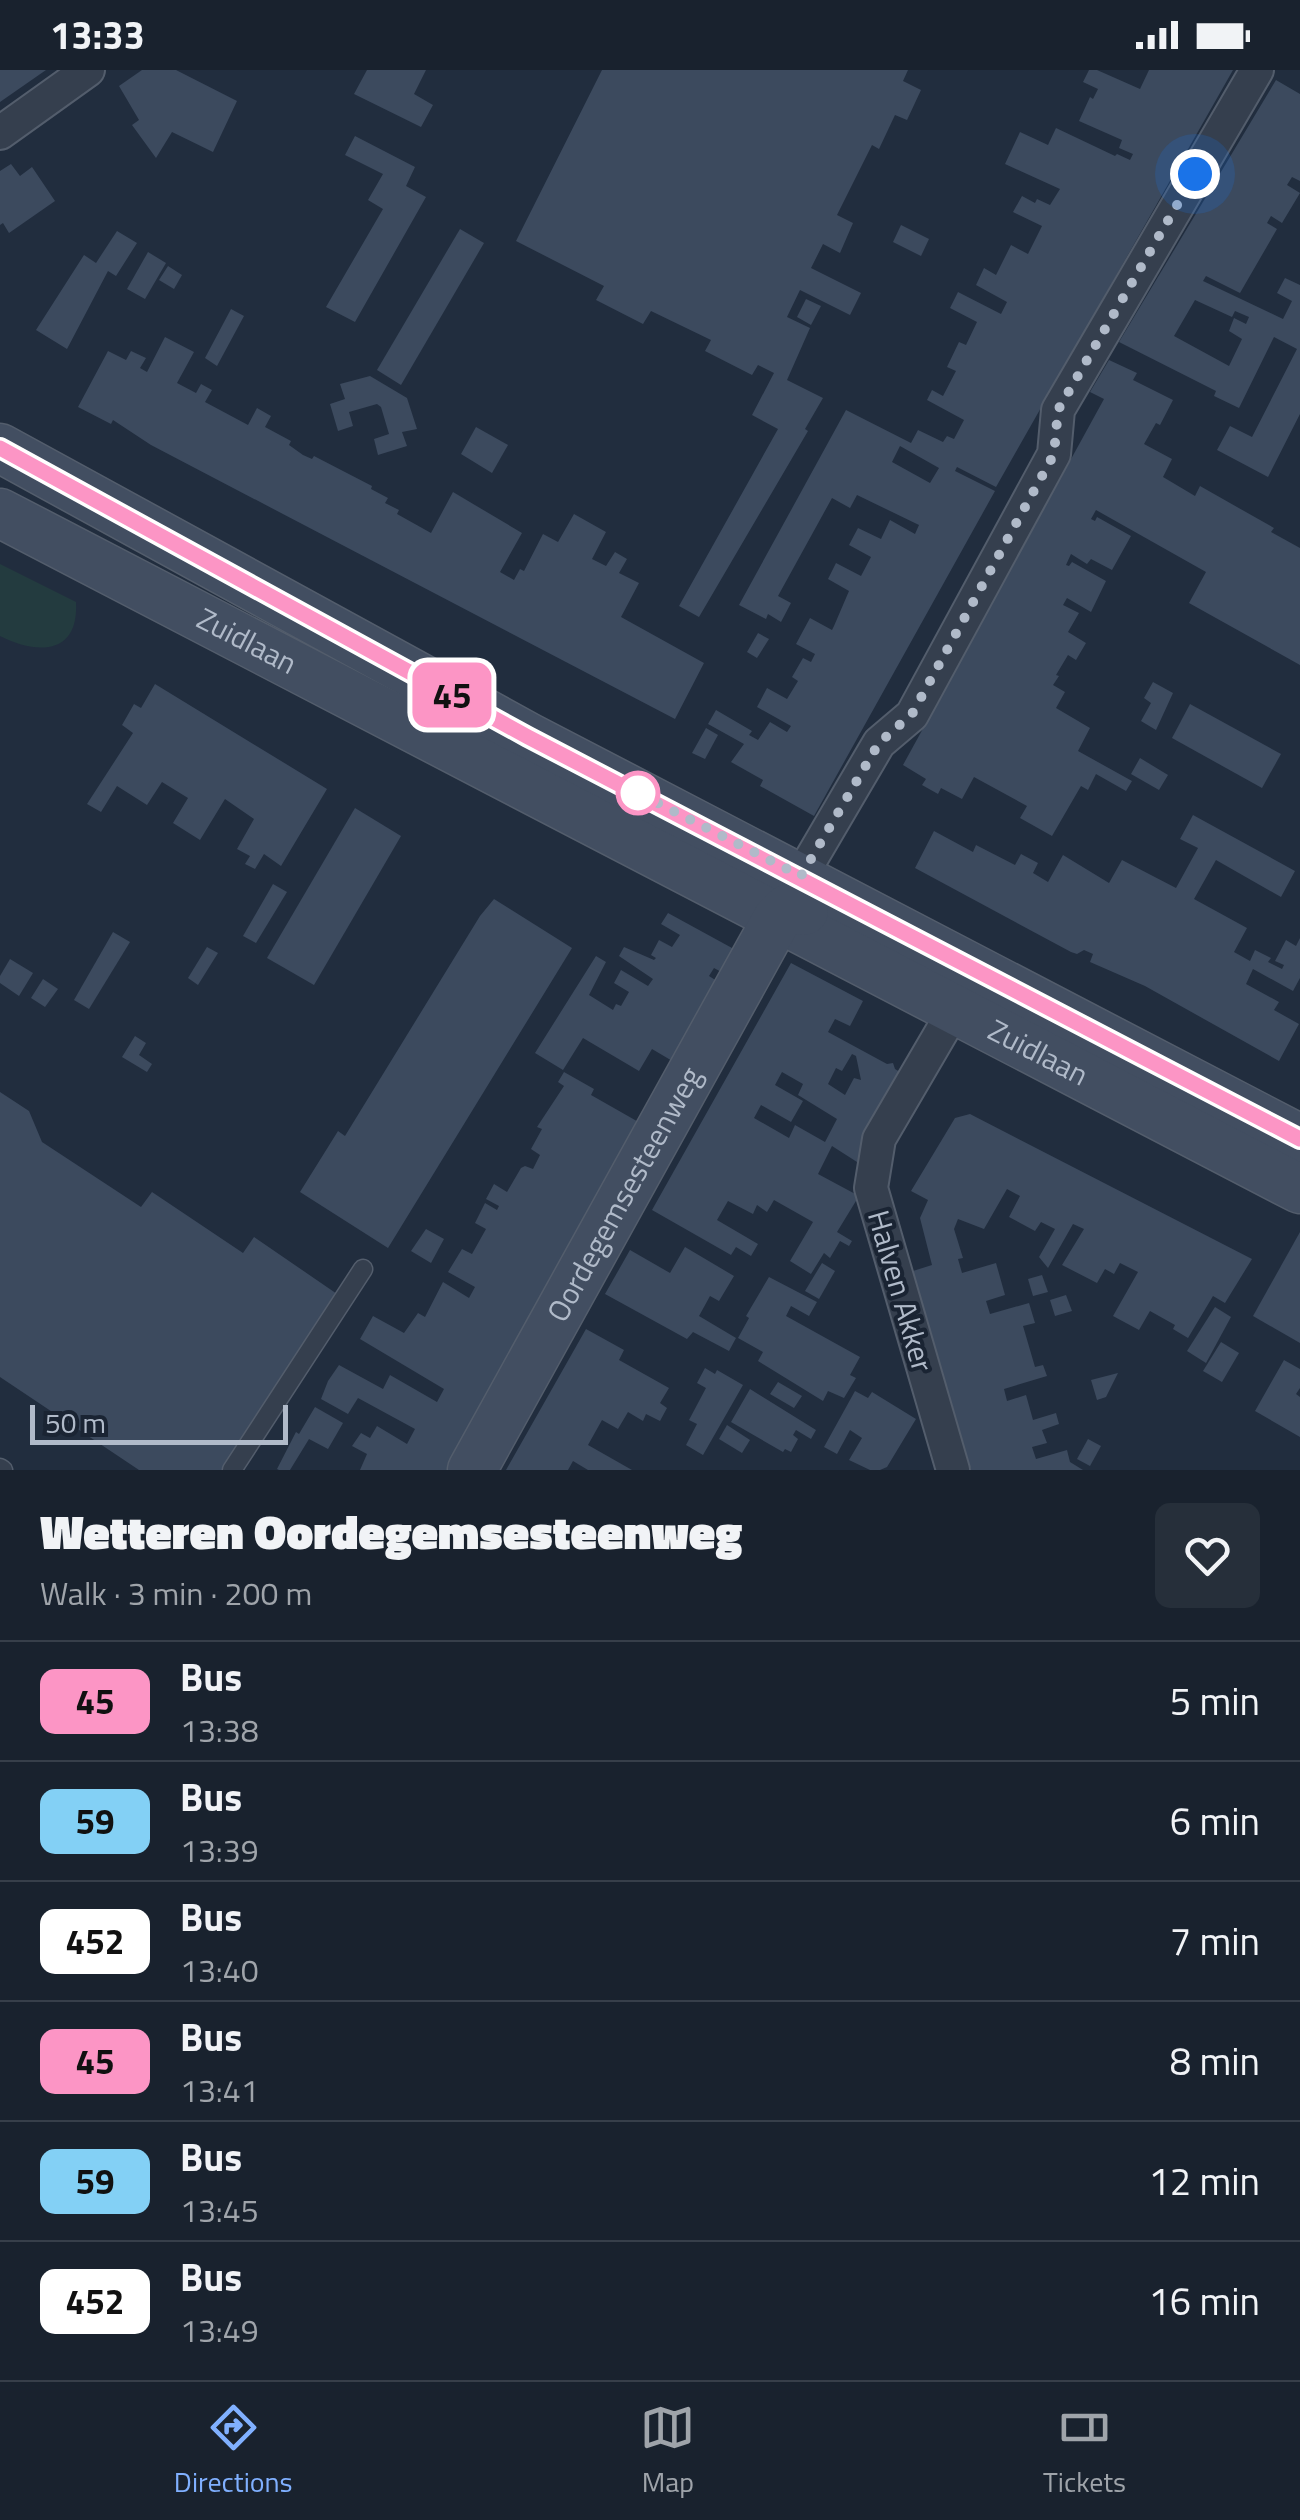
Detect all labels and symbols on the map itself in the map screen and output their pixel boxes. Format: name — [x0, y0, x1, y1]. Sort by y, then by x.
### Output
your location — [1170, 149, 1220, 199]
street label: Zuidlaan — [189, 595, 305, 686]
line badge: 45 — [407, 662, 497, 728]
unlabelled marker — [617, 772, 659, 814]
street label: Zuidlaan — [980, 1007, 1097, 1097]
street label: Oordegemsesteenweg — [534, 1058, 713, 1330]
street label: Halven Akker — [856, 1205, 946, 1377]
scale bar — [30, 1400, 288, 1444]

